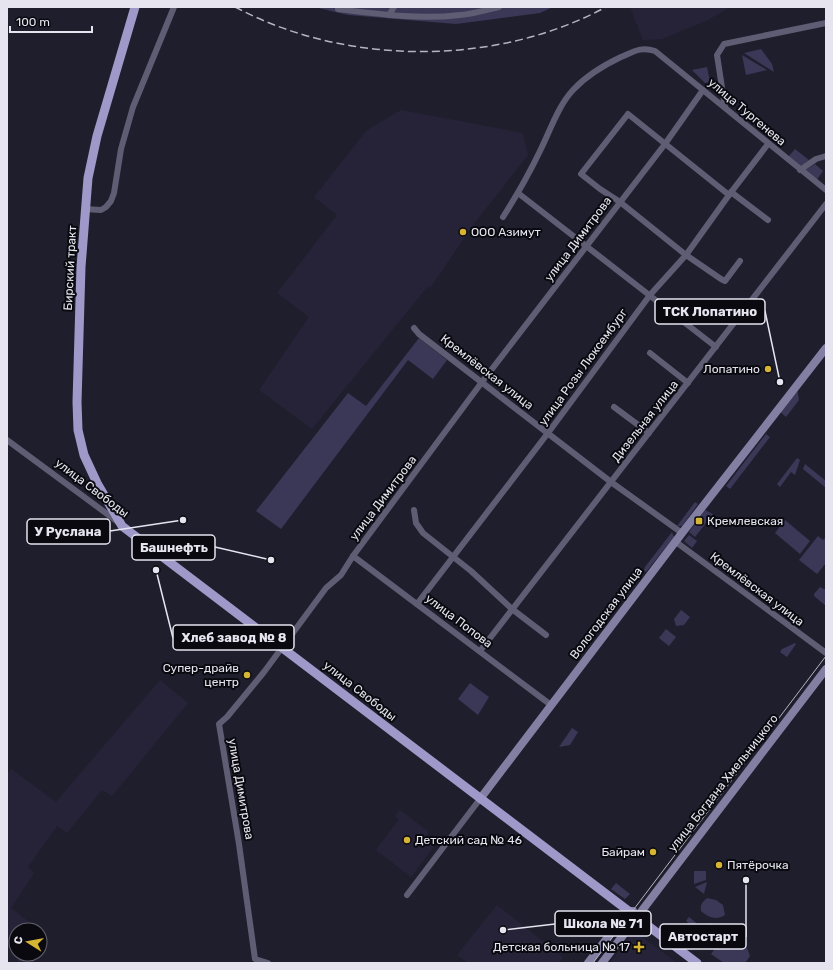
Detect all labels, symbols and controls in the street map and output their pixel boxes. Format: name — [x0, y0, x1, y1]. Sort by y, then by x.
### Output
scale bar — [10, 8, 92, 34]
text: 100 m — [16, 15, 50, 29]
street label: улица Тургенева — [705, 75, 789, 149]
street label: улица Димитрова — [542, 194, 614, 284]
street label: Бирский тракт — [61, 225, 79, 311]
place label: ООО Азимут — [471, 225, 541, 239]
marker: ООО Азимут — [458, 227, 468, 237]
callout: ТСК Лопатино — [655, 299, 765, 324]
text: ТСК Лопатино — [663, 304, 757, 319]
street label: улица Розы Люксембург — [536, 305, 631, 428]
street label: Кремлёвская улица — [438, 331, 536, 413]
place label: Лопатино — [703, 362, 760, 376]
marker: Лопатино — [763, 364, 773, 374]
street label: Дизельная улица — [609, 377, 681, 465]
street label: улица Димитрова — [347, 453, 419, 543]
street label: улица Свободы — [52, 456, 132, 520]
place label: Кремлевская — [707, 514, 783, 528]
marker: Кремлевская — [694, 516, 704, 526]
callout: У Руслана — [27, 519, 110, 544]
text: У Руслана — [35, 524, 101, 539]
callout: Башнефть — [132, 535, 215, 560]
text: Башнефть — [140, 540, 208, 555]
street label: Кремлёвская улица — [707, 549, 807, 629]
street label: Вологодская улица — [567, 564, 645, 662]
street label: улица Попова — [423, 591, 495, 651]
callout: Хлеб завод № 8 — [173, 625, 294, 650]
text: Хлеб завод № 8 — [181, 630, 287, 645]
street label: улица Свободы — [321, 658, 399, 724]
place label: Супер-драйв центр — [163, 661, 239, 689]
marker: Супер-драйв центр — [242, 670, 252, 680]
street label: улица Богдана Хмельницкого — [665, 712, 781, 854]
street label: улица Димитрова — [225, 737, 257, 841]
place label: Детский сад № 46 — [415, 833, 522, 847]
marker: Детский сад № 46 — [402, 835, 412, 845]
place label: Байрам — [601, 845, 645, 859]
marker: Байрам — [648, 847, 658, 857]
place label: Пятёрочка — [727, 858, 789, 872]
marker: Пятёрочка — [714, 860, 724, 870]
callout: Школа № 71 — [555, 911, 651, 936]
text: Школа № 71 — [563, 916, 643, 931]
north arrow — [8, 922, 48, 962]
callout: Автостарт — [660, 924, 746, 949]
text: Автостарт — [668, 929, 738, 944]
text: С — [12, 935, 26, 945]
place label: Детская больница № 17 — [493, 940, 630, 954]
marker: Детская больница № 17 — [633, 941, 645, 953]

